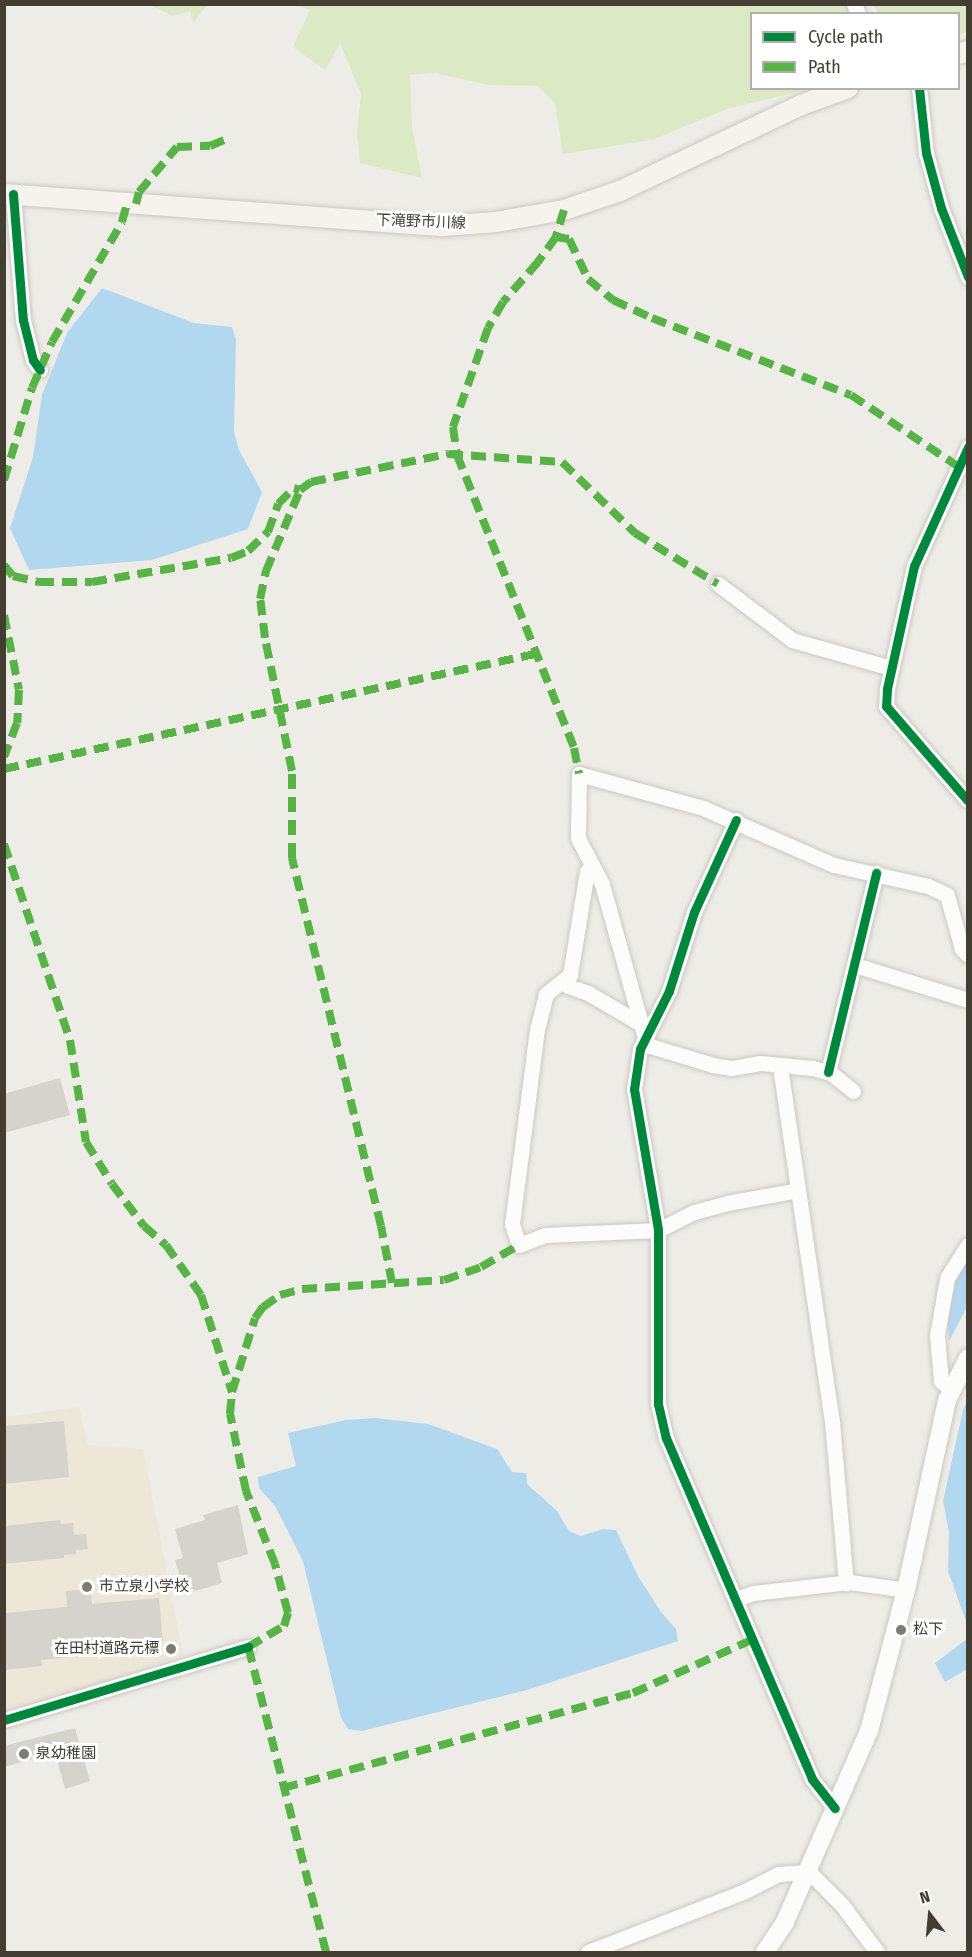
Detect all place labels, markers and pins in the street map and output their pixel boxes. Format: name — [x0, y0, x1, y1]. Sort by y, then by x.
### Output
place label: 市立泉小学校 — [99, 1578, 189, 1596]
marker: 市立泉小学校 — [80, 1580, 94, 1594]
place label: 松下 — [913, 1621, 943, 1639]
marker: 松下 — [894, 1623, 908, 1637]
place label: 在田村道路元標 — [54, 1640, 159, 1658]
marker: 在田村道路元標 — [164, 1642, 178, 1656]
place label: 泉幼稚園 — [36, 1745, 96, 1763]
marker: 泉幼稚園 — [17, 1747, 31, 1761]

